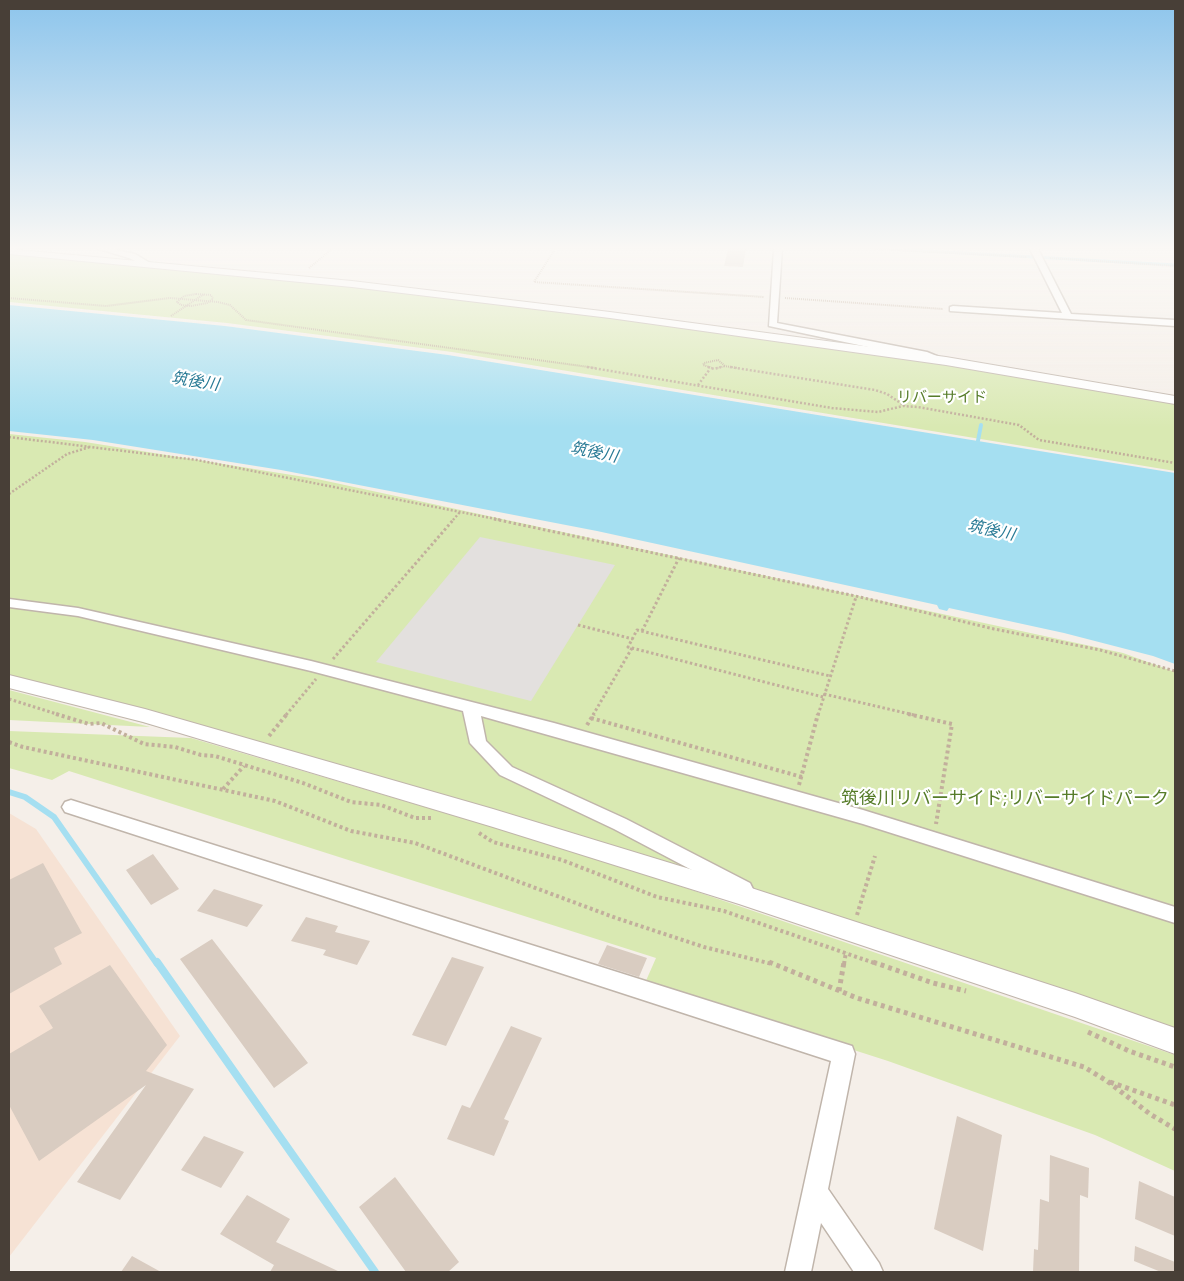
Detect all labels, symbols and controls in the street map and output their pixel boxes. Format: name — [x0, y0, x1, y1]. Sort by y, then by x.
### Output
water label: 筑後川 — [170, 369, 220, 395]
park label: リバーサイド — [897, 389, 987, 407]
water label: 筑後川 — [569, 439, 619, 467]
water label: 筑後川 — [966, 517, 1016, 545]
park label: 筑後川リバーサイド;リバーサイドパーク — [841, 788, 1169, 810]

